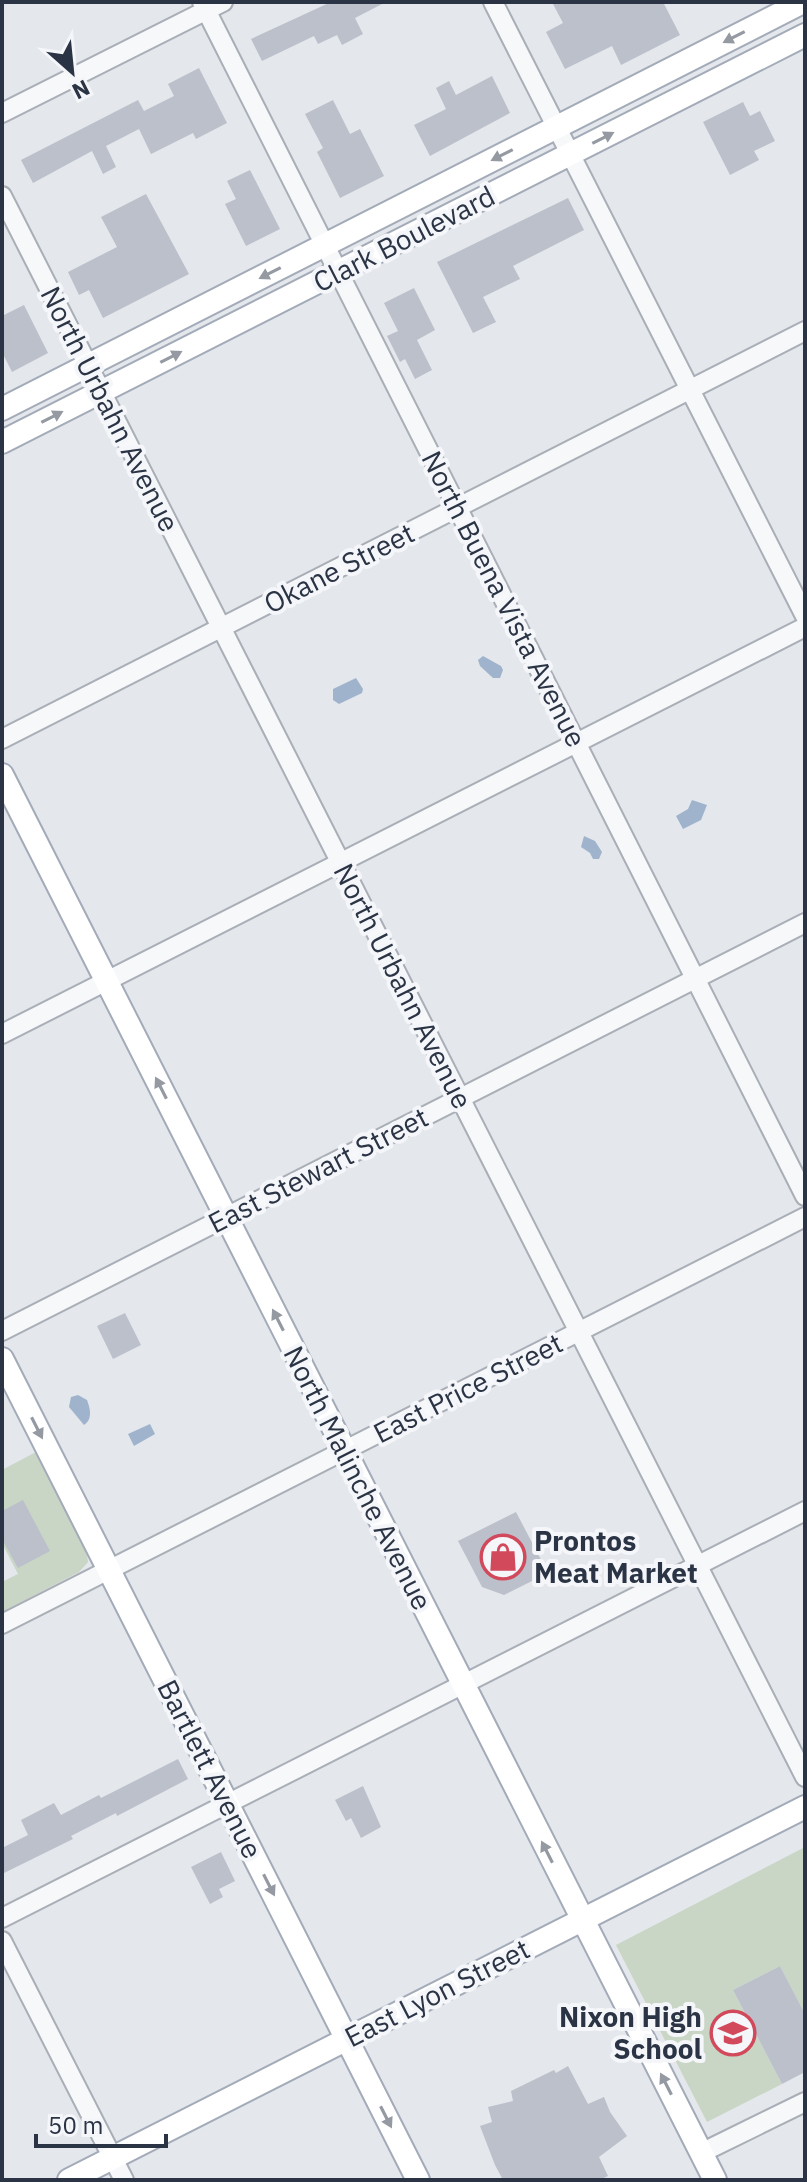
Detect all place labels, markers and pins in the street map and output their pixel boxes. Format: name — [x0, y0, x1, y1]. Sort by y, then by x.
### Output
place label: Prontos Meat Market — [534, 1522, 698, 1591]
shop icon: Prontos Meat Market — [479, 1533, 527, 1581]
place label: Nixon High School — [559, 1998, 702, 2067]
school or university icon: Nixon High School — [709, 2009, 757, 2057]

